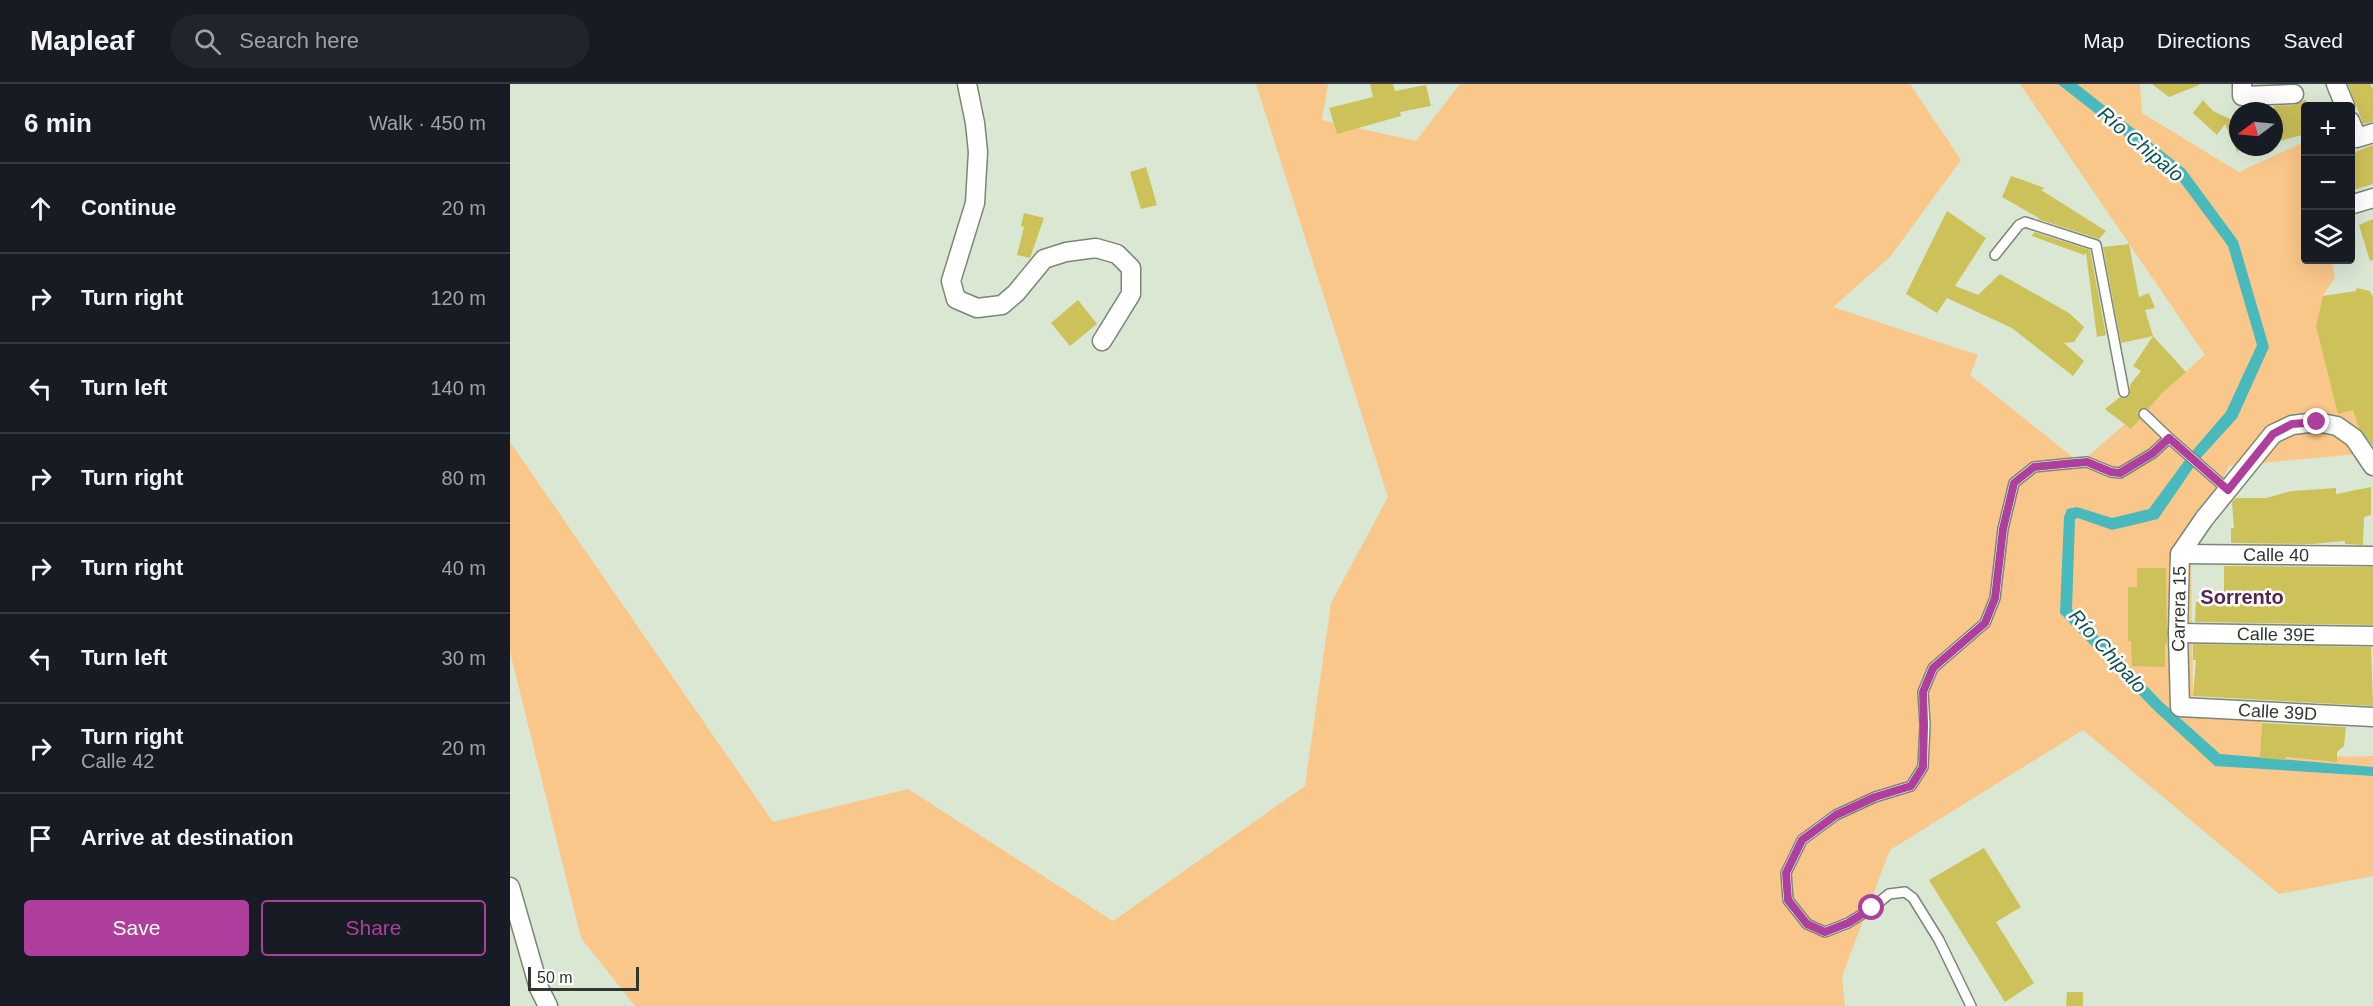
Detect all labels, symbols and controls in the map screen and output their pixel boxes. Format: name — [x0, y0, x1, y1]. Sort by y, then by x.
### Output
search box — [170, 14, 590, 68]
text: Mapleaf — [30, 25, 134, 56]
icon: search — [191, 25, 224, 58]
text: Search here — [239, 28, 359, 53]
text: Map — [2083, 29, 2124, 52]
text: Directions — [2157, 29, 2250, 52]
text: Saved — [2283, 29, 2343, 52]
water label: Río Chipalo — [2094, 102, 2188, 186]
north arrow — [2229, 102, 2283, 156]
map controls — [2301, 102, 2355, 264]
button: + — [2301, 102, 2355, 156]
text: 6 min — [24, 108, 92, 138]
text: Walk · 450 m — [369, 112, 486, 134]
button: − — [2301, 156, 2355, 210]
icon: ahead — [24, 192, 57, 225]
text: Continue — [81, 195, 176, 220]
text: 20 m — [442, 197, 486, 219]
button: layers — [2301, 210, 2355, 264]
icon: right — [24, 282, 57, 315]
text: Turn right — [81, 285, 183, 310]
text: 120 m — [430, 287, 486, 309]
icon: left — [24, 372, 57, 405]
text: Turn left — [81, 375, 167, 400]
text: 140 m — [430, 377, 486, 399]
route end — [2303, 408, 2329, 434]
icon: right — [24, 462, 57, 495]
text: Turn right — [81, 465, 183, 490]
text: 80 m — [442, 467, 486, 489]
street label: Calle 40 — [2243, 545, 2309, 565]
icon: right — [24, 552, 57, 585]
text: Turn right — [81, 555, 183, 580]
text: 40 m — [442, 557, 486, 579]
street label: Carrera 15 — [2168, 566, 2190, 652]
district label: Sorrento — [2200, 586, 2284, 608]
water label: Río Chipalo — [2065, 605, 2151, 697]
street label: Calle 39E — [2237, 624, 2315, 645]
icon: left — [24, 642, 57, 675]
text: Turn left — [81, 645, 167, 670]
text: 30 m — [442, 647, 486, 669]
street label: Calle 39D — [2238, 700, 2318, 724]
text: Turn right — [81, 724, 183, 749]
icon: right — [24, 732, 57, 765]
text: 20 m — [442, 737, 486, 759]
text: Calle 42 — [81, 750, 154, 772]
icon: arrive — [24, 822, 57, 855]
text: Arrive at destination — [81, 825, 294, 850]
route start — [1858, 894, 1884, 920]
button: Save — [24, 900, 249, 956]
button: Share — [261, 900, 486, 956]
scale bar — [528, 964, 639, 992]
text: 50 m — [537, 969, 573, 986]

